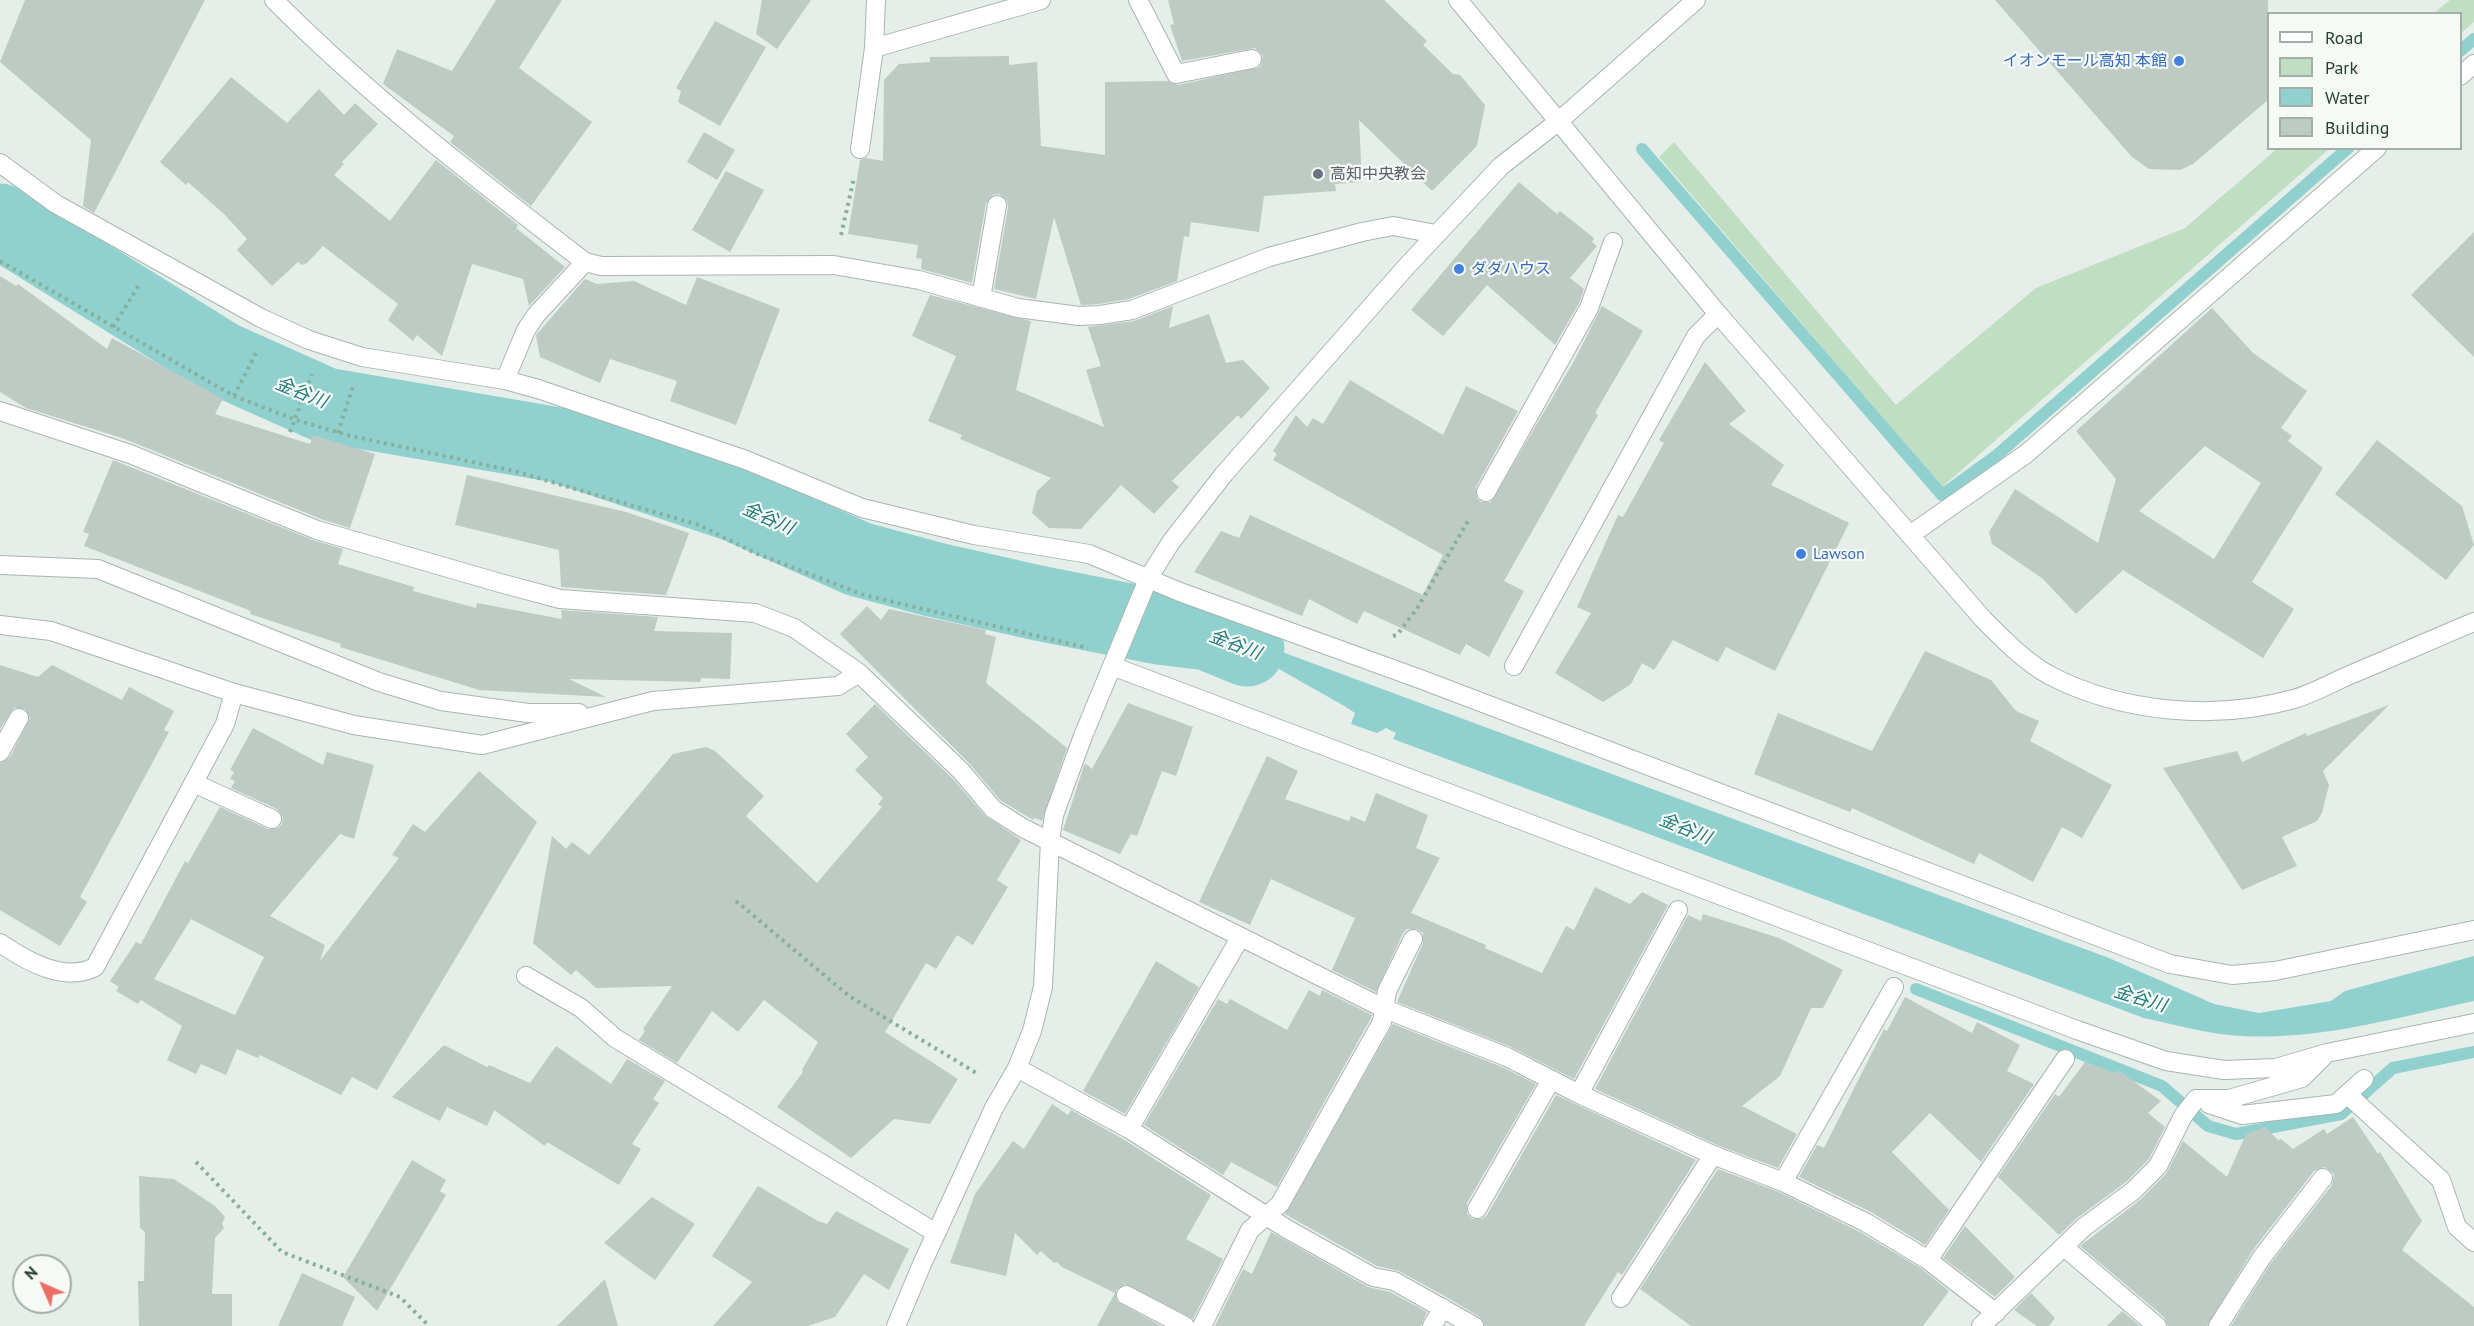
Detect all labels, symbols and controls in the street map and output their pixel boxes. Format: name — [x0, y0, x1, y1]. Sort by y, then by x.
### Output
legend — [2267, 12, 2462, 150]
text: Road — [2325, 26, 2363, 49]
place label: イオンモール高知 本館 — [2003, 51, 2167, 71]
marker: イオンモール高知 本館 — [2172, 54, 2186, 68]
text: Park — [2325, 56, 2358, 79]
text: Water — [2325, 86, 2369, 109]
text: Building — [2325, 116, 2389, 139]
place label: 高知中央教会 — [1330, 164, 1426, 184]
marker: 高知中央教会 — [1311, 167, 1325, 181]
place label: ダダハウス — [1471, 259, 1551, 279]
marker: ダダハウス — [1452, 262, 1466, 276]
water label: 金谷川 — [272, 373, 330, 413]
water label: 金谷川 — [739, 498, 797, 540]
place label: Lawson — [1813, 544, 1865, 564]
marker: Lawson — [1794, 547, 1808, 561]
water label: 金谷川 — [1206, 625, 1264, 665]
water label: 金谷川 — [1656, 809, 1714, 849]
water label: 金谷川 — [2111, 981, 2169, 1017]
north arrow — [12, 1254, 72, 1314]
text: N — [20, 1262, 41, 1283]

